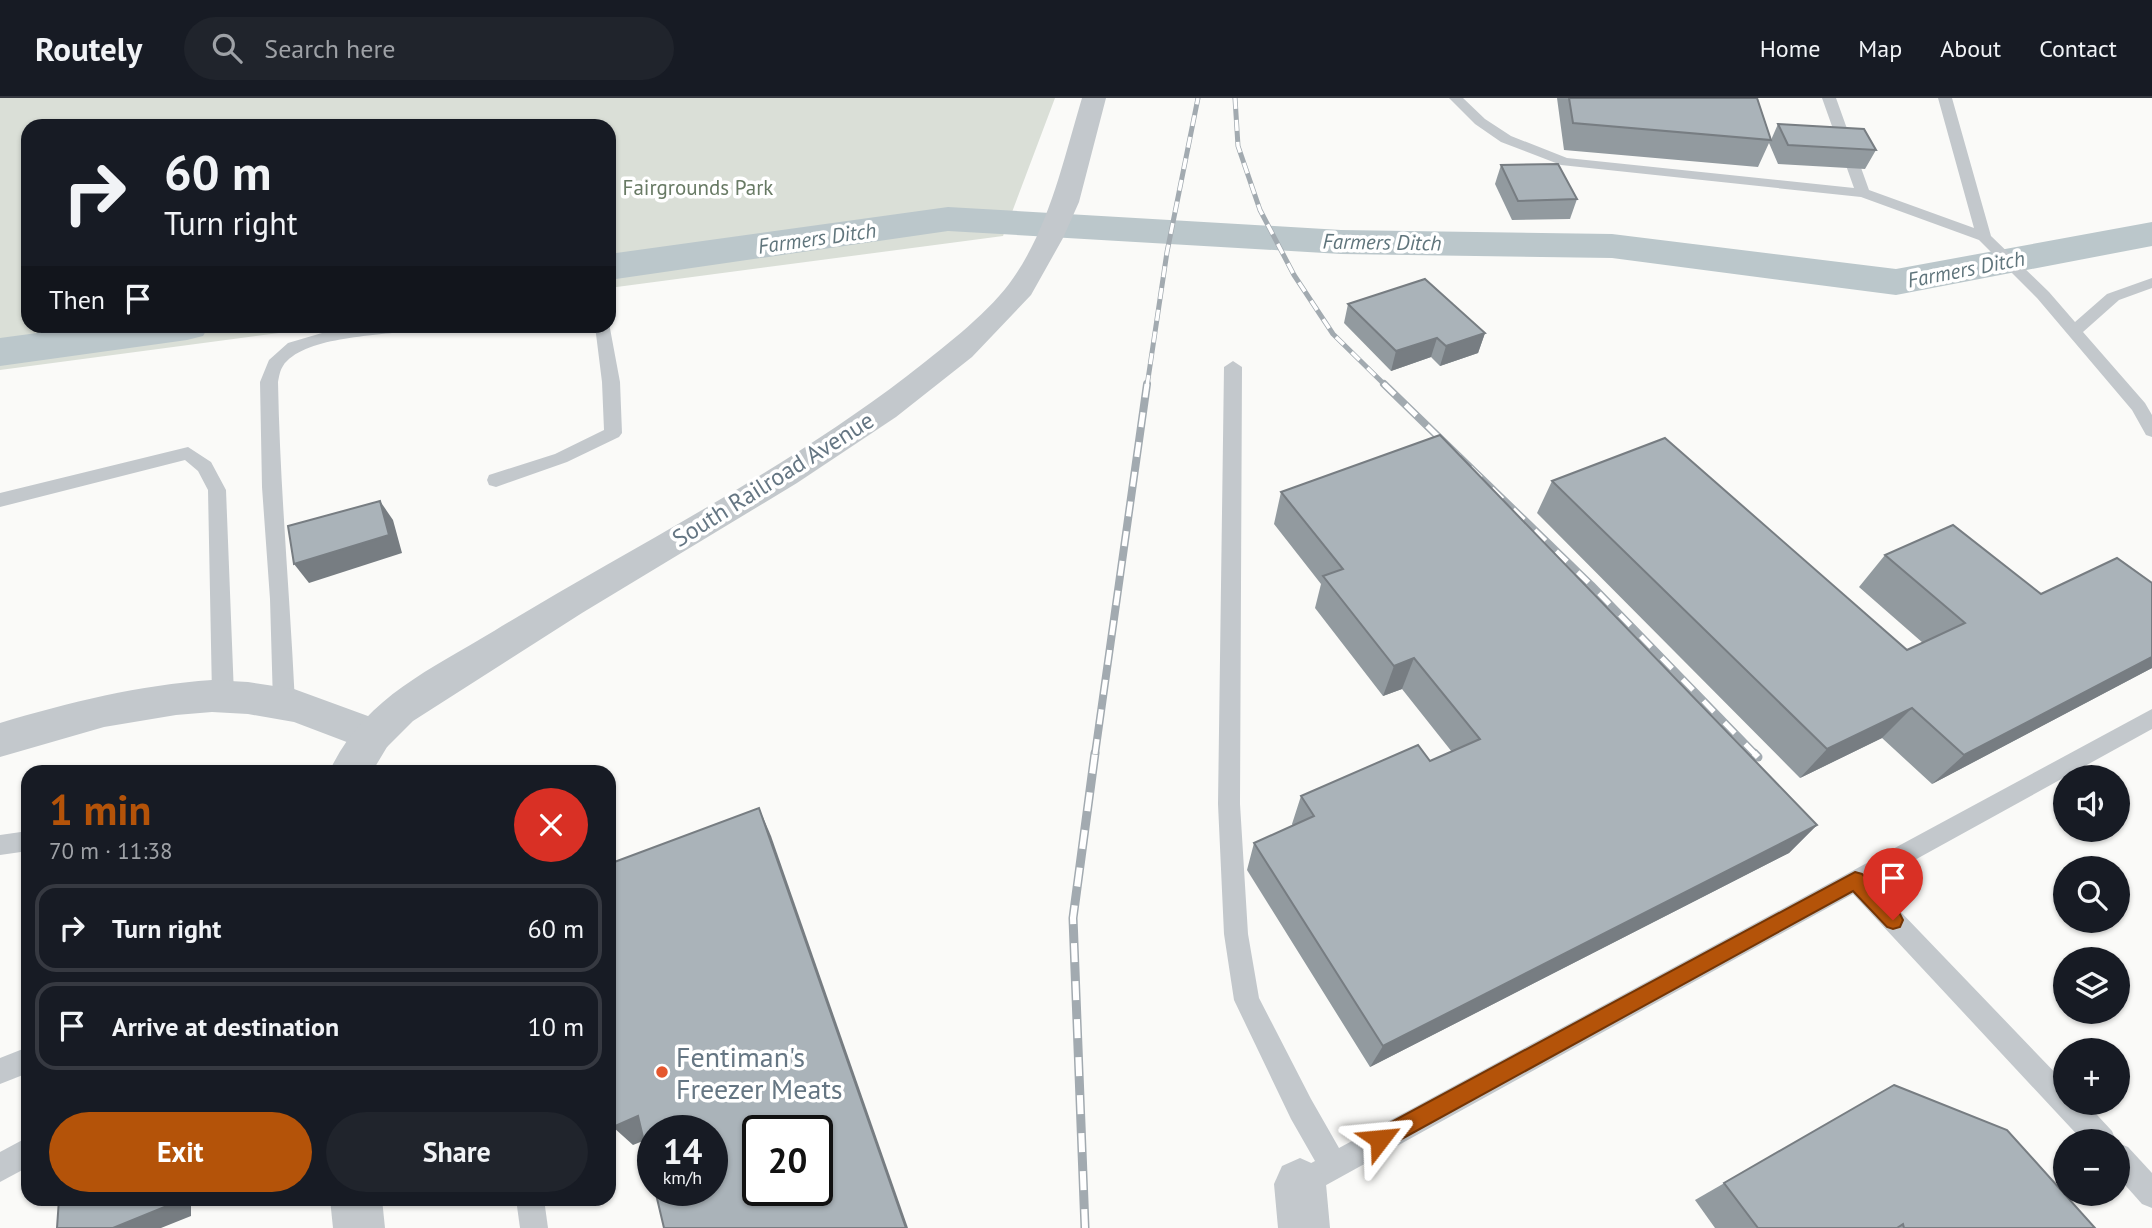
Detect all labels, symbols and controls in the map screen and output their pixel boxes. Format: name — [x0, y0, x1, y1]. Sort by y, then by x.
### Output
search box — [184, 17, 674, 80]
text: Routely — [35, 27, 142, 70]
icon: search — [208, 29, 246, 67]
text: Search here — [264, 32, 395, 65]
text: Home — [1760, 33, 1820, 64]
text: Map — [1858, 33, 1902, 64]
text: About — [1940, 33, 2001, 64]
text: Contact — [2039, 33, 2117, 64]
text: 60 m — [164, 140, 271, 204]
icon: right — [49, 147, 140, 238]
park label: Fairgrounds Park — [623, 174, 773, 201]
text: Turn right — [164, 202, 298, 244]
water label: Farmers Ditch — [756, 216, 878, 260]
water label: Farmers Ditch — [1322, 227, 1442, 257]
water label: Farmers Ditch — [1905, 244, 2027, 294]
icon: arrive — [119, 280, 157, 318]
text: Then — [49, 283, 105, 316]
street label: South Railroad Avenue — [666, 404, 880, 554]
map controls — [2053, 765, 2130, 1206]
button: sound — [2053, 765, 2130, 842]
text: 1 min — [49, 782, 151, 837]
button: close — [514, 788, 588, 862]
text: 70 m · 11:38 — [49, 836, 173, 865]
pin — [1863, 848, 1923, 920]
button: search — [2053, 856, 2130, 933]
icon: arrive — [1874, 859, 1912, 897]
icon: right — [53, 909, 91, 947]
text: Turn right — [112, 912, 221, 945]
text: 60 m — [528, 912, 584, 945]
button: layers — [2053, 947, 2130, 1024]
icon: arrive — [53, 1007, 91, 1045]
text: Arrive at destination — [112, 1010, 339, 1043]
text: 10 m — [528, 1010, 584, 1043]
place label: Fentiman's Freezer Meats — [676, 1038, 843, 1107]
button: + — [2053, 1038, 2130, 1115]
marker: Fentiman's Freezer Meats — [654, 1064, 670, 1080]
position arrow — [1343, 1102, 1417, 1176]
button: Exit — [49, 1112, 312, 1192]
button: Share — [326, 1112, 588, 1192]
speed limit sign: 20 — [742, 1115, 833, 1206]
text: 14 — [663, 1128, 702, 1174]
button: − — [2053, 1129, 2130, 1206]
text: km/h — [663, 1166, 702, 1189]

